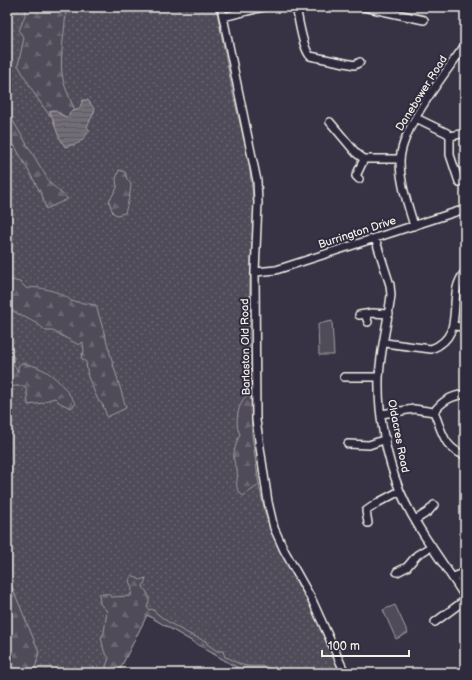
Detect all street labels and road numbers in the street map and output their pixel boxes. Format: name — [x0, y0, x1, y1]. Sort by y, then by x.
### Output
street label: Danebower Road — [393, 53, 450, 133]
street label: Burrington Drive — [317, 214, 398, 251]
street label: Barlaston Old Road — [238, 298, 253, 396]
street label: Oldacres Road — [385, 398, 412, 474]

